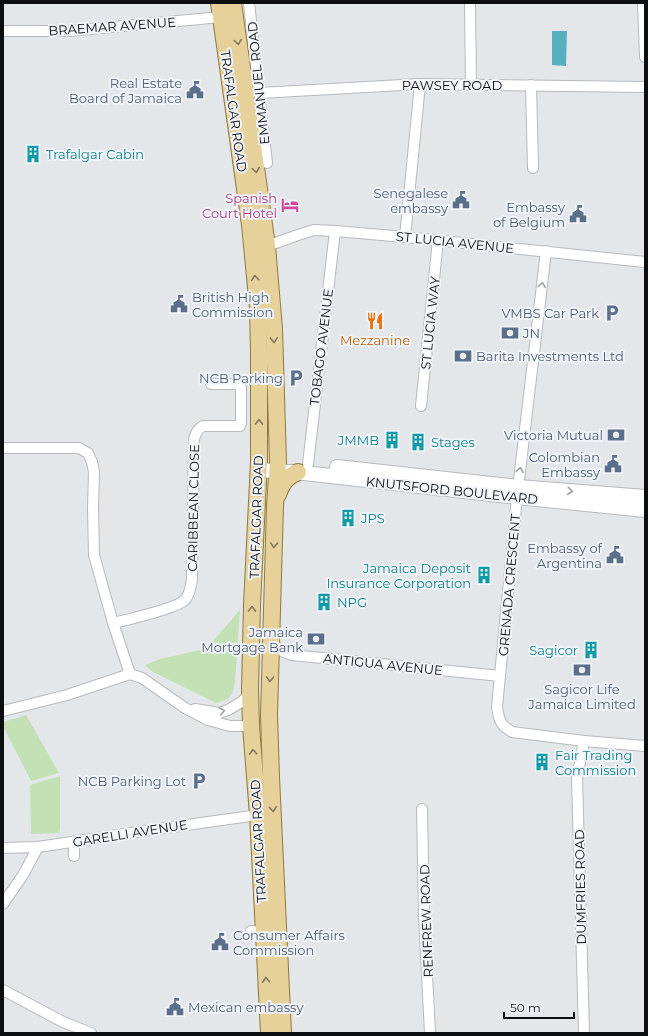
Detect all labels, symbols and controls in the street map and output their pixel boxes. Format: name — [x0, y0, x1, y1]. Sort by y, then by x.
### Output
street label: BRAEMAR AVENUE — [48, 14, 176, 38]
street label: EMMANUEL ROAD — [244, 20, 272, 145]
one-way arrow — [233, 39, 242, 45]
street label: TRAFALGAR ROAD — [218, 49, 251, 173]
place label: Real Estate Board of Jamaica — [69, 75, 182, 106]
street label: PAWSEY ROAD — [402, 77, 502, 93]
public building icon: Real Estate Board of Jamaica — [185, 80, 205, 100]
building icon: Trafalgar Cabin — [23, 144, 43, 164]
place label: Trafalgar Cabin — [46, 146, 144, 162]
one-way arrow — [251, 167, 260, 173]
place label: Senegalese embassy — [373, 185, 449, 216]
place label: Spanish Court Hotel — [202, 190, 277, 221]
public building icon: Senegalese embassy — [451, 190, 471, 210]
hotel icon: Spanish Court Hotel — [280, 195, 300, 215]
place label: Embassy of Belgium — [493, 199, 566, 230]
public building icon: Embassy of Belgium — [568, 204, 588, 224]
street label: ST LUCIA AVENUE — [395, 228, 515, 256]
one-way arrow — [251, 275, 260, 281]
street label: ST LUCIA WAY — [417, 275, 443, 370]
one-way arrow — [537, 282, 546, 288]
street label: TOBAGO AVENUE — [306, 288, 336, 406]
place label: British High Commission — [192, 289, 273, 320]
public building icon: British High Commission — [169, 294, 189, 314]
parking icon: VMBS Car Park — [602, 303, 622, 323]
place label: VMBS Car Park — [501, 305, 599, 321]
restaurant icon: Mezzanine — [365, 311, 385, 331]
bank icon: JN — [500, 323, 520, 343]
place label: JN — [522, 325, 540, 341]
place label: Mezzanine — [340, 332, 410, 348]
one-way arrow — [270, 337, 278, 343]
bank icon: Barita Investments Ltd — [453, 346, 473, 366]
place label: Barita Investments Ltd — [476, 348, 624, 364]
parking icon: NCB Parking — [286, 368, 306, 388]
place label: NCB Parking — [199, 370, 283, 386]
one-way arrow — [255, 419, 264, 425]
bank icon: Victoria Mutual — [606, 425, 626, 445]
place label: Victoria Mutual — [504, 427, 603, 443]
building icon: JMMB — [382, 430, 402, 450]
place label: JMMB — [337, 432, 379, 448]
building icon: Stages — [408, 432, 428, 452]
place label: Stages — [431, 434, 475, 450]
street label: CARIBBEAN CLOSE — [184, 444, 202, 572]
place label: Colombian Embassy — [529, 449, 601, 480]
public building icon: Colombian Embassy — [603, 454, 623, 474]
street label: TRAFALGAR ROAD — [246, 455, 266, 579]
one-way arrow — [515, 467, 524, 473]
street label: KNUTSFORD BOULEVARD — [365, 473, 539, 507]
one-way arrow — [567, 486, 573, 495]
building icon: JPS — [338, 508, 358, 528]
place label: JPS — [360, 510, 385, 526]
street label: GRENADA CRESCENT — [495, 513, 523, 657]
place label: Embassy of Argentina — [527, 540, 603, 571]
one-way arrow — [270, 542, 278, 548]
public building icon: Embassy of Argentina — [605, 545, 625, 565]
place label: Jamaica Deposit Insurance Corporation — [326, 560, 471, 591]
building icon: Jamaica Deposit Insurance Corporation — [474, 565, 494, 585]
building icon: NPG — [314, 592, 334, 612]
place label: NPG — [337, 594, 367, 610]
one-way arrow — [248, 606, 256, 612]
place label: Jamaica Mortgage Bank — [201, 624, 303, 655]
bank icon: Jamaica Mortgage Bank — [306, 629, 326, 649]
building icon: Sagicor — [581, 640, 601, 660]
place label: Sagicor — [529, 642, 578, 658]
street label: ANTIGUA AVENUE — [322, 650, 444, 678]
bank icon: Sagicor Life Jamaica Limited — [572, 660, 592, 680]
one-way arrow — [266, 676, 274, 682]
place label: Sagicor Life Jamaica Limited — [527, 681, 636, 712]
one-way arrow — [218, 708, 225, 716]
place label: Fair Trading Commission — [555, 747, 636, 778]
one-way arrow — [248, 749, 257, 755]
building icon: Fair Trading Commission — [532, 752, 552, 772]
parking icon: NCB Parking Lot — [189, 771, 209, 791]
place label: NCB Parking Lot — [78, 773, 186, 789]
street label: TRAFALGAR ROAD — [247, 779, 269, 903]
one-way arrow — [268, 806, 277, 812]
street label: GARELLI AVENUE — [71, 816, 189, 850]
street label: DUMFRIES ROAD — [571, 829, 589, 945]
street label: RENFREW ROAD — [416, 864, 436, 978]
place label: Consumer Affairs Commission — [233, 927, 345, 958]
public building icon: Consumer Affairs Commission — [210, 932, 230, 952]
one-way arrow — [262, 977, 270, 983]
scale bar — [504, 994, 574, 1020]
public building icon: Mexican embassy — [165, 997, 185, 1017]
place label: Mexican embassy — [188, 999, 304, 1015]
text: 50 m — [510, 1000, 541, 1015]

